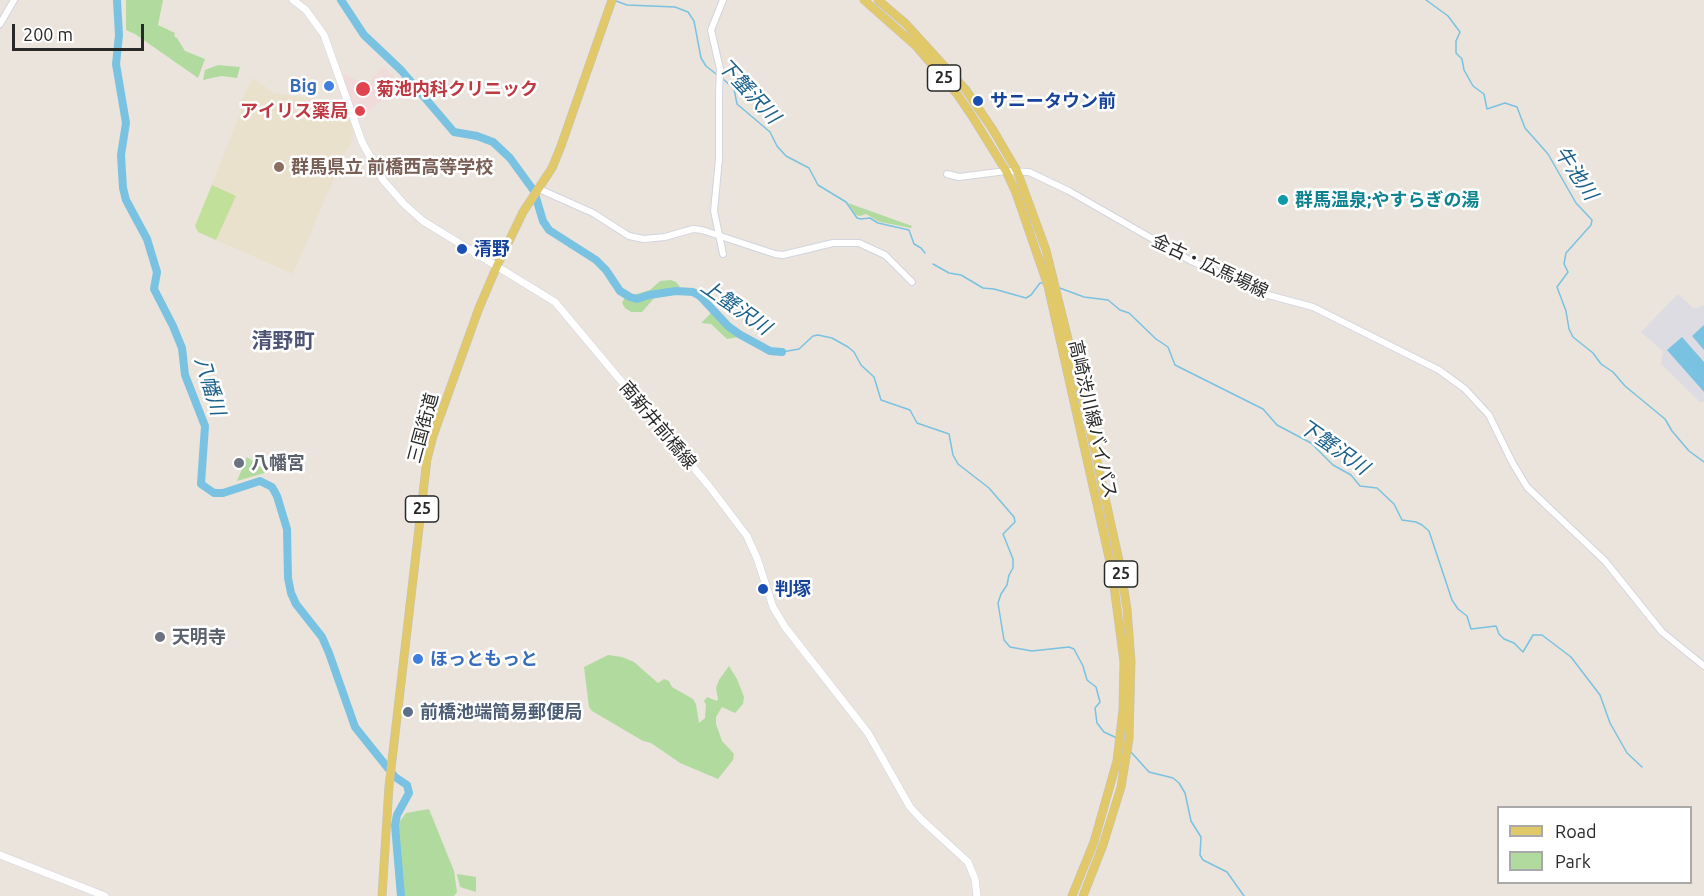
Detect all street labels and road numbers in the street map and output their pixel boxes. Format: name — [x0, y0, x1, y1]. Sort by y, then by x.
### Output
road number: 25 — [928, 65, 960, 91]
street label: 金古・広馬場線 — [1148, 230, 1272, 302]
street label: 高崎渋川線バイパス — [1064, 338, 1122, 500]
street label: 南新井前橋線 — [615, 377, 701, 473]
street label: 三国街道 — [403, 390, 443, 466]
road number: 25 — [406, 496, 438, 522]
road number: 25 — [1104, 561, 1138, 587]

